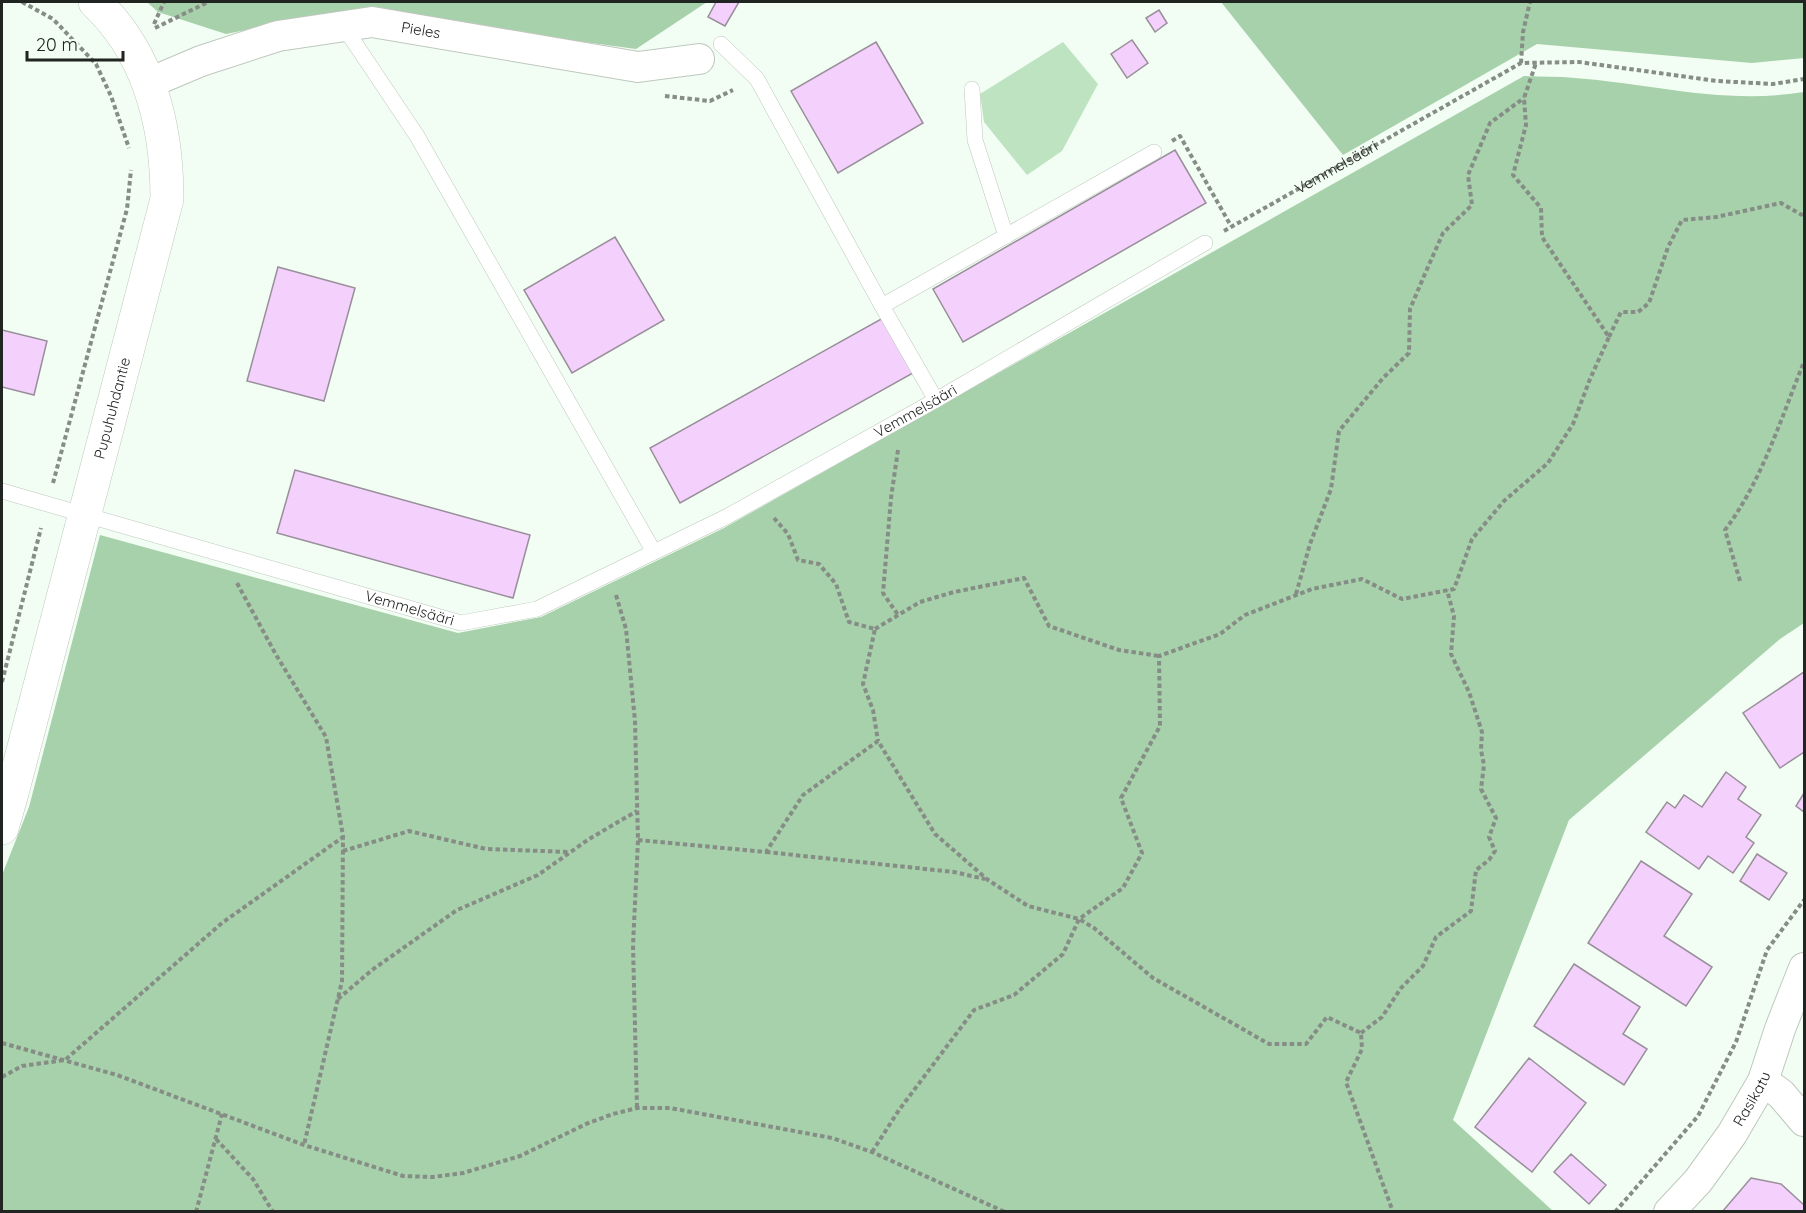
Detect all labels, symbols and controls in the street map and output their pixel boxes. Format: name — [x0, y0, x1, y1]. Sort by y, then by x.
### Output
street label: Pieles — [400, 17, 442, 42]
scale bar — [27, 24, 123, 62]
text: 20 m — [36, 33, 78, 56]
street label: Vemmelsääri — [1291, 136, 1381, 198]
street label: Pupuhuhdantie — [90, 355, 134, 461]
street label: Vemmelsääri — [870, 380, 960, 442]
street label: Vemmelsääri — [363, 586, 456, 630]
street label: Rasikatu — [1729, 1069, 1774, 1130]

